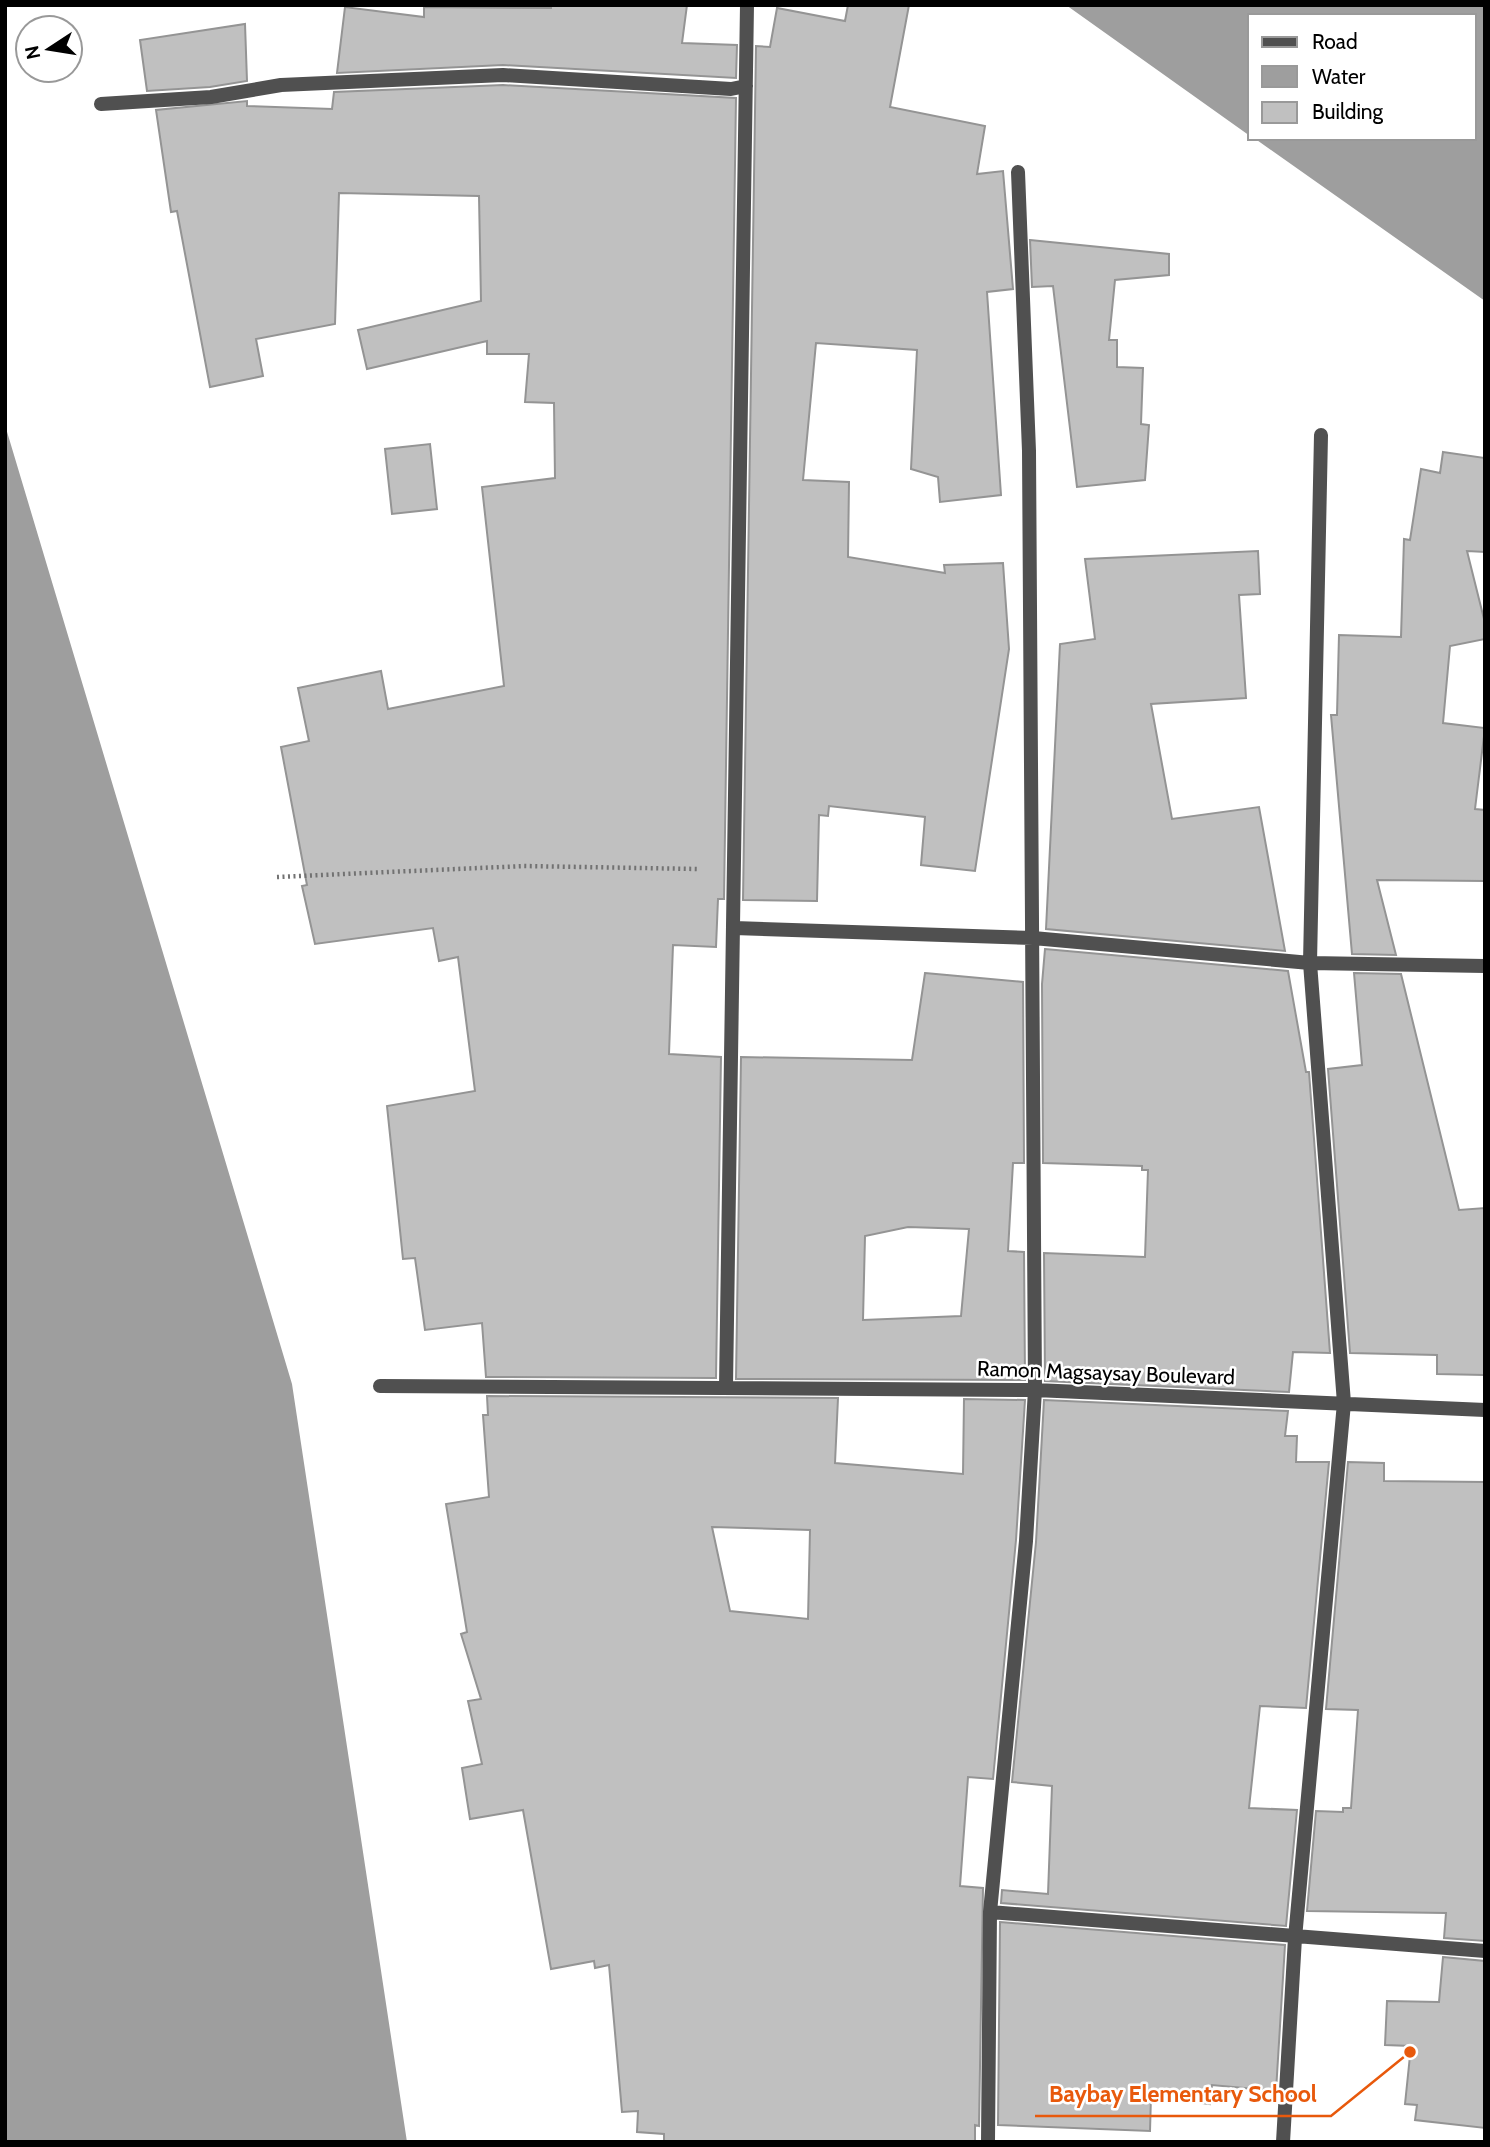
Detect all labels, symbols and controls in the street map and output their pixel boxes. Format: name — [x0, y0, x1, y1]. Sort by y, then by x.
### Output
north arrow — [14, 14, 84, 84]
legend — [1248, 14, 1476, 140]
text: Road — [1312, 29, 1358, 54]
text: N — [20, 43, 46, 61]
text: Water — [1312, 64, 1366, 89]
text: Building — [1312, 99, 1384, 124]
street label: Ramon Magsaysay Boulevard — [977, 1356, 1235, 1389]
callout: Baybay Elementary School — [1035, 2072, 1331, 2116]
text: Baybay Elementary School — [1049, 2080, 1317, 2108]

